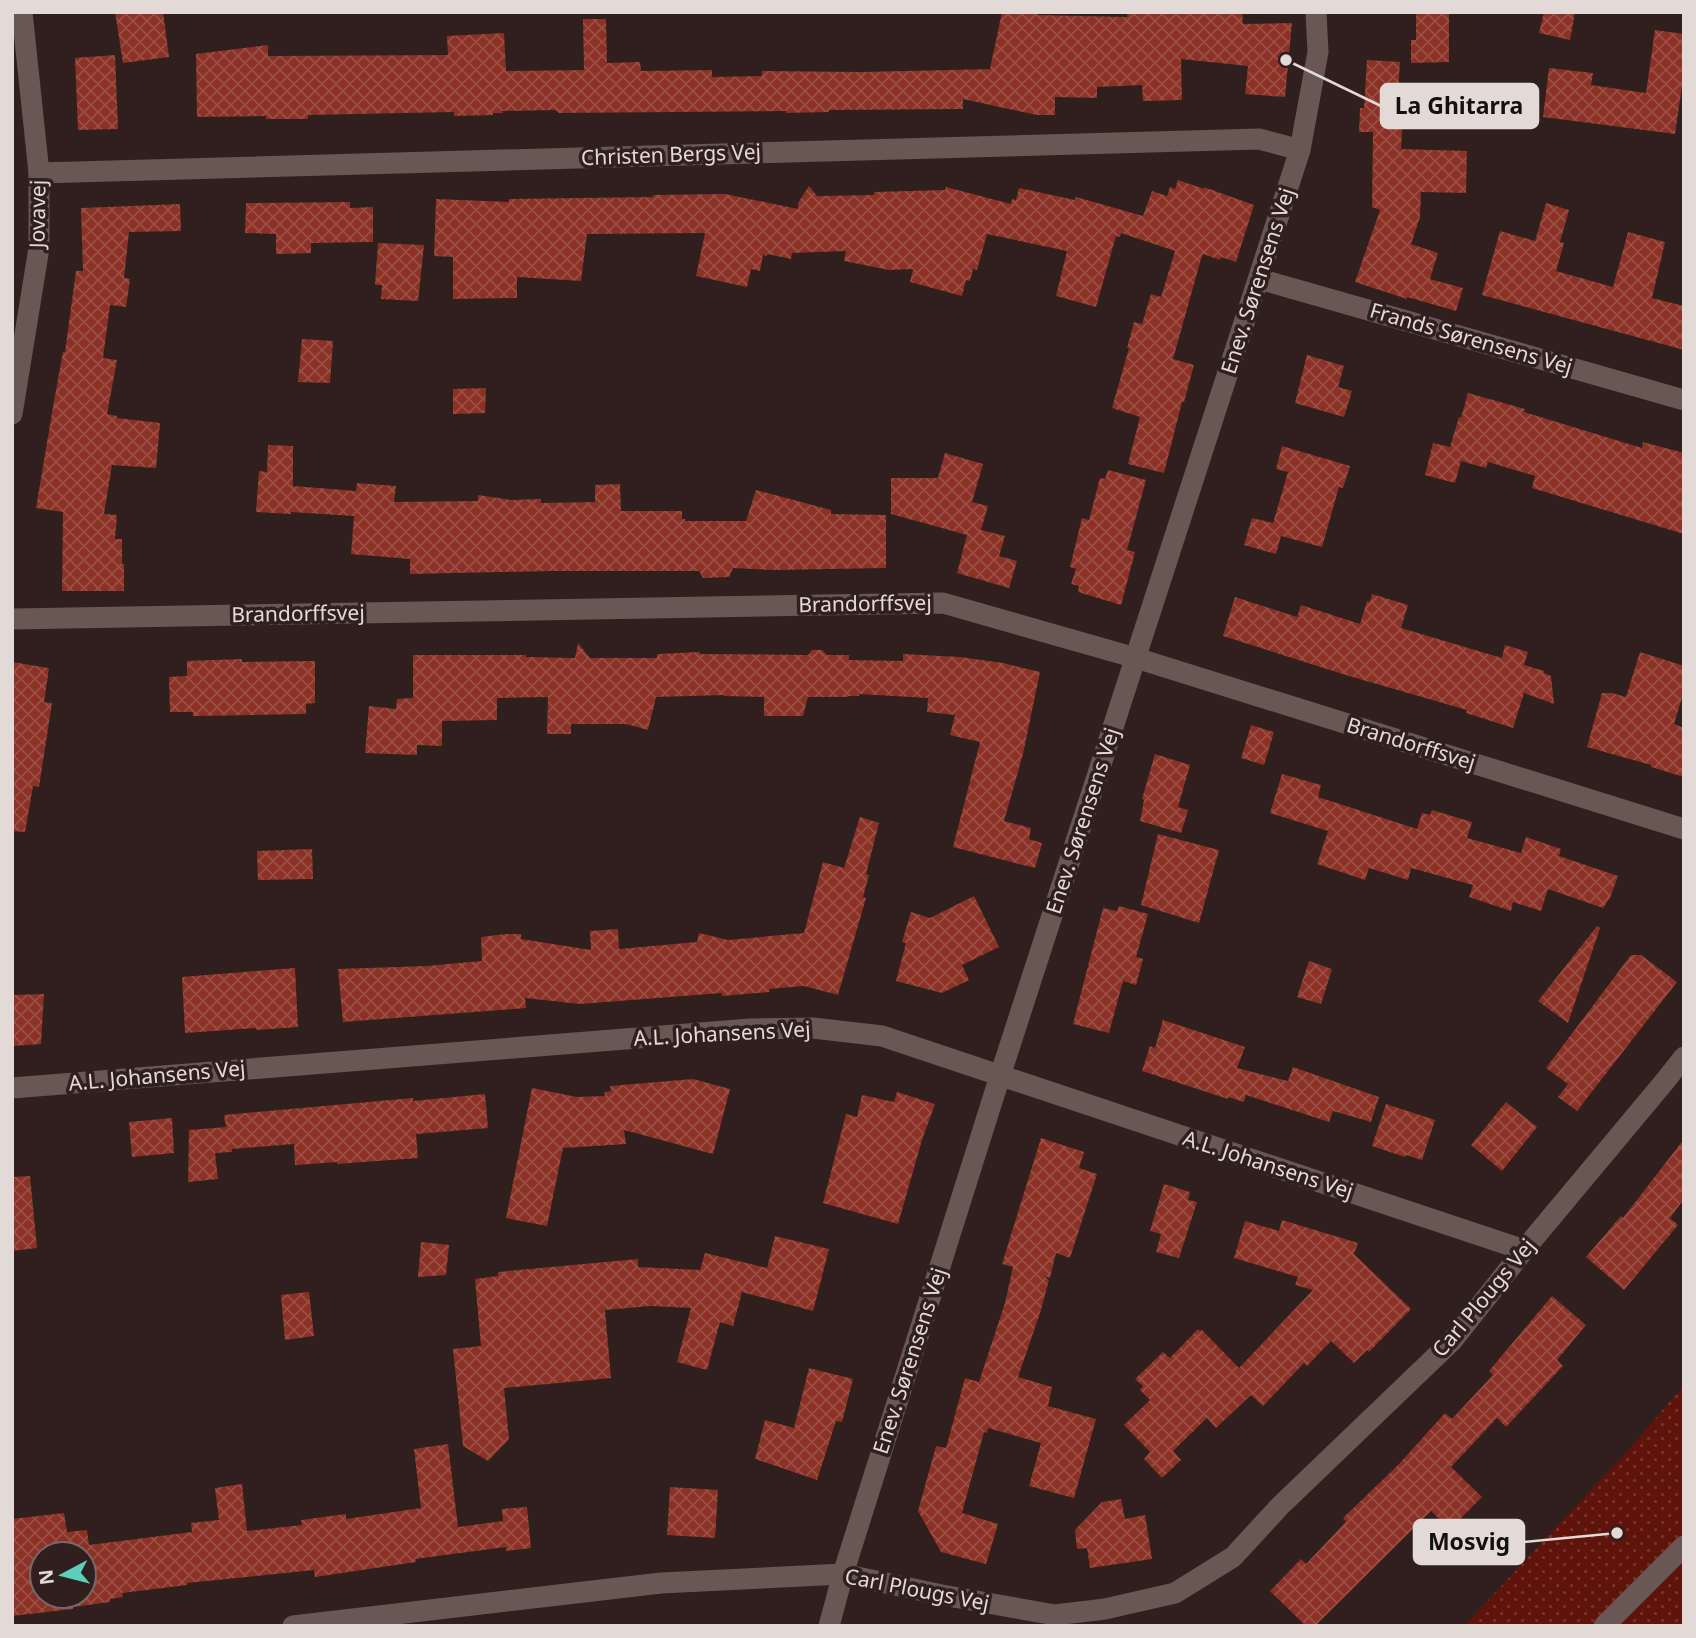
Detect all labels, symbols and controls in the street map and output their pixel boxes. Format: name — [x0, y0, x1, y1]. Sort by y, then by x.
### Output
callout: La Ghitarra — [1381, 84, 1538, 128]
text: La Ghitarra — [1395, 89, 1523, 121]
street label: Christen Bergs Vej — [580, 137, 761, 171]
street label: Jovavej — [22, 180, 52, 250]
street label: Enev. Sørensens Vej — [1214, 184, 1300, 377]
street label: Frands Sørensens Vej — [1367, 296, 1576, 380]
street label: Brandorffsvej — [798, 588, 932, 618]
street label: Brandorffsvej — [231, 598, 365, 628]
street label: Brandorffsvej — [1343, 710, 1479, 776]
street label: Enev. Sørensens Vej — [1039, 724, 1125, 917]
street label: A.L. Johansens Vej — [633, 1014, 811, 1052]
street label: A.L. Johansens Vej — [67, 1053, 246, 1097]
street label: A.L. Johansens Vej — [1180, 1123, 1357, 1205]
street label: Carl Plougs Vej — [1425, 1232, 1541, 1362]
street label: Enev. Sørensens Vej — [866, 1264, 952, 1457]
callout: Mosvig — [1414, 1520, 1524, 1564]
text: Mosvig — [1428, 1525, 1510, 1557]
north arrow — [28, 1540, 98, 1610]
street label: Carl Plougs Vej — [843, 1561, 992, 1617]
text: N — [32, 1568, 60, 1586]

